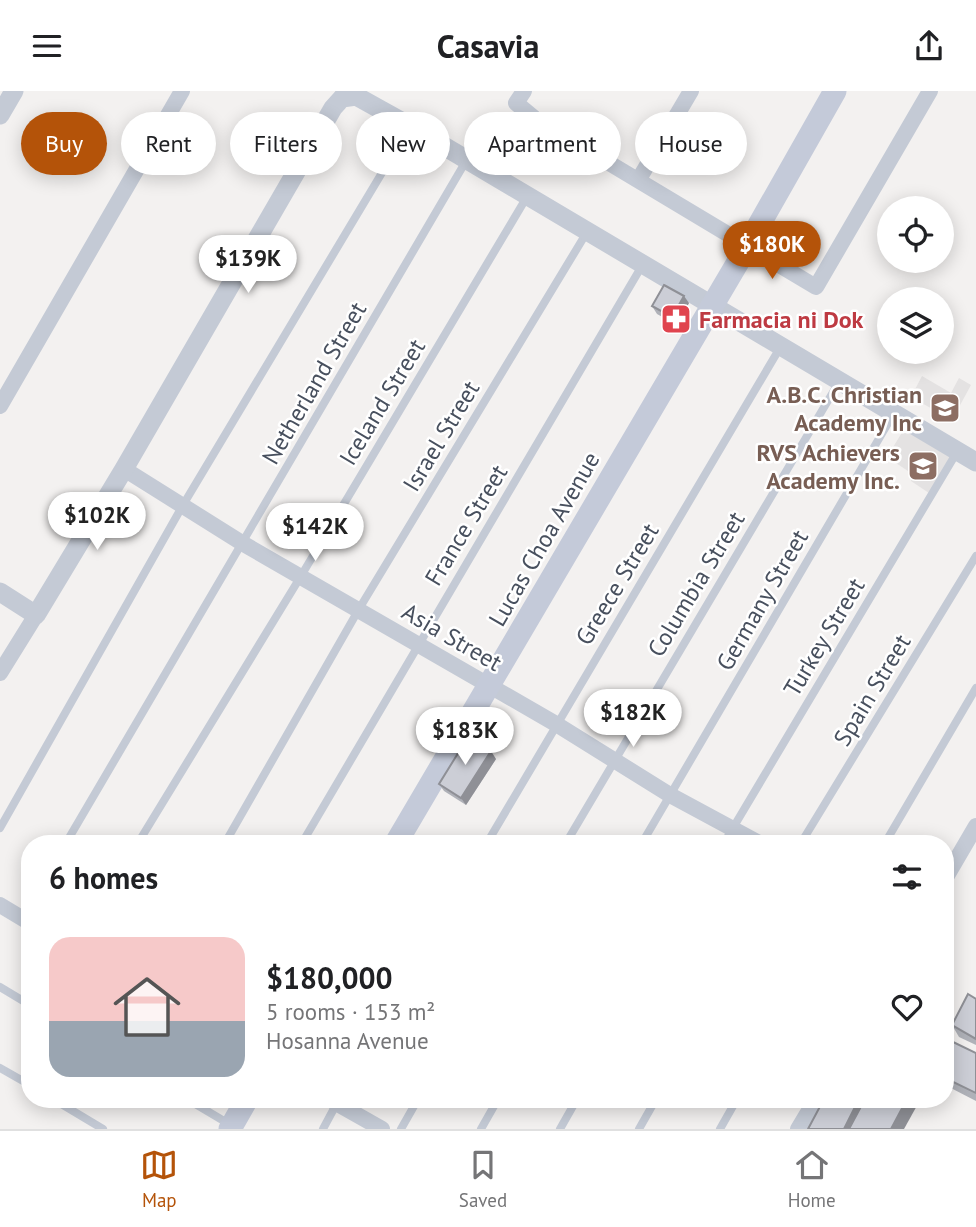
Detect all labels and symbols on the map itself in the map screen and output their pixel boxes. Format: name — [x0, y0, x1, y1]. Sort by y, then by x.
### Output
pin: $180K — [723, 221, 821, 281]
pin: $139K — [199, 235, 297, 295]
street label: Netherland Street — [255, 296, 373, 470]
pharmacy icon: Farmacia ni Dok — [659, 302, 693, 336]
place label: Farmacia ni Dok — [699, 304, 864, 335]
street label: Iceland Street — [332, 333, 432, 471]
street label: Israel Street — [396, 375, 486, 497]
place label: A.B.C. Christian Academy Inc — [766, 379, 922, 438]
school or university icon: A.B.C. Christian Academy Inc — [928, 391, 962, 425]
place label: RVS Achievers Academy Inc. — [757, 437, 900, 496]
street label: Lucas Choa Avenue — [482, 446, 606, 632]
school or university icon: RVS Achievers Academy Inc. — [906, 449, 940, 483]
street label: France Street — [418, 459, 514, 591]
pin: $102K — [48, 493, 146, 552]
pin: $142K — [266, 503, 364, 563]
street label: Columbia Street — [640, 506, 752, 662]
street label: Greece Street — [568, 517, 666, 651]
street label: Germany Street — [709, 524, 815, 676]
street label: Turkey Street — [777, 572, 871, 702]
street label: Asia Street — [397, 596, 507, 678]
street label: Spain Street — [827, 628, 917, 752]
pin: $182K — [584, 689, 682, 749]
pin: $183K — [416, 707, 514, 767]

